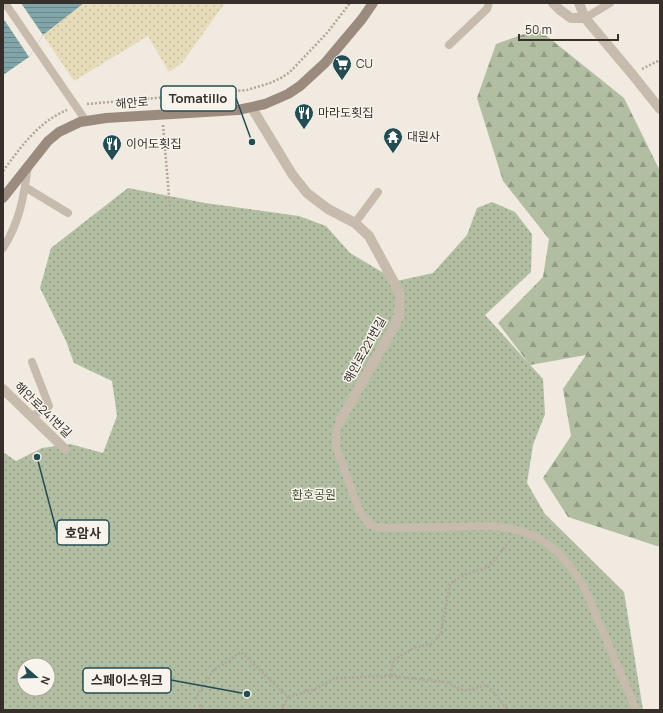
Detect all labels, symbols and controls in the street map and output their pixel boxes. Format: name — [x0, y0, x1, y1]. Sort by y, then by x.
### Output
scale bar — [519, 16, 618, 42]
text: 50 m — [525, 21, 552, 38]
supermarket icon: CU — [331, 53, 353, 81]
place label: CU — [356, 55, 373, 72]
callout: Tomatillo — [161, 86, 236, 111]
text: Tomatillo — [169, 89, 227, 107]
street label: 해안로 — [115, 93, 149, 112]
restaurant icon: 마라도횟집 — [293, 102, 315, 130]
place label: 마라도횟집 — [318, 104, 373, 121]
temple icon: 대원사 — [382, 126, 404, 154]
place label: 대원사 — [407, 128, 440, 145]
restaurant icon: 이어도횟집 — [101, 133, 123, 161]
place label: 이어도횟집 — [126, 135, 181, 152]
street label: 해안로221번길 — [339, 313, 390, 386]
street label: 해안로241번길 — [11, 378, 76, 441]
park label: 환호공원 — [292, 486, 336, 503]
callout: 호암사 — [57, 520, 109, 545]
text: 호암사 — [65, 524, 101, 542]
north arrow — [16, 657, 56, 697]
callout: 스페이스워크 — [83, 668, 171, 693]
text: 스페이스워크 — [91, 671, 163, 689]
text: N — [37, 674, 54, 687]

